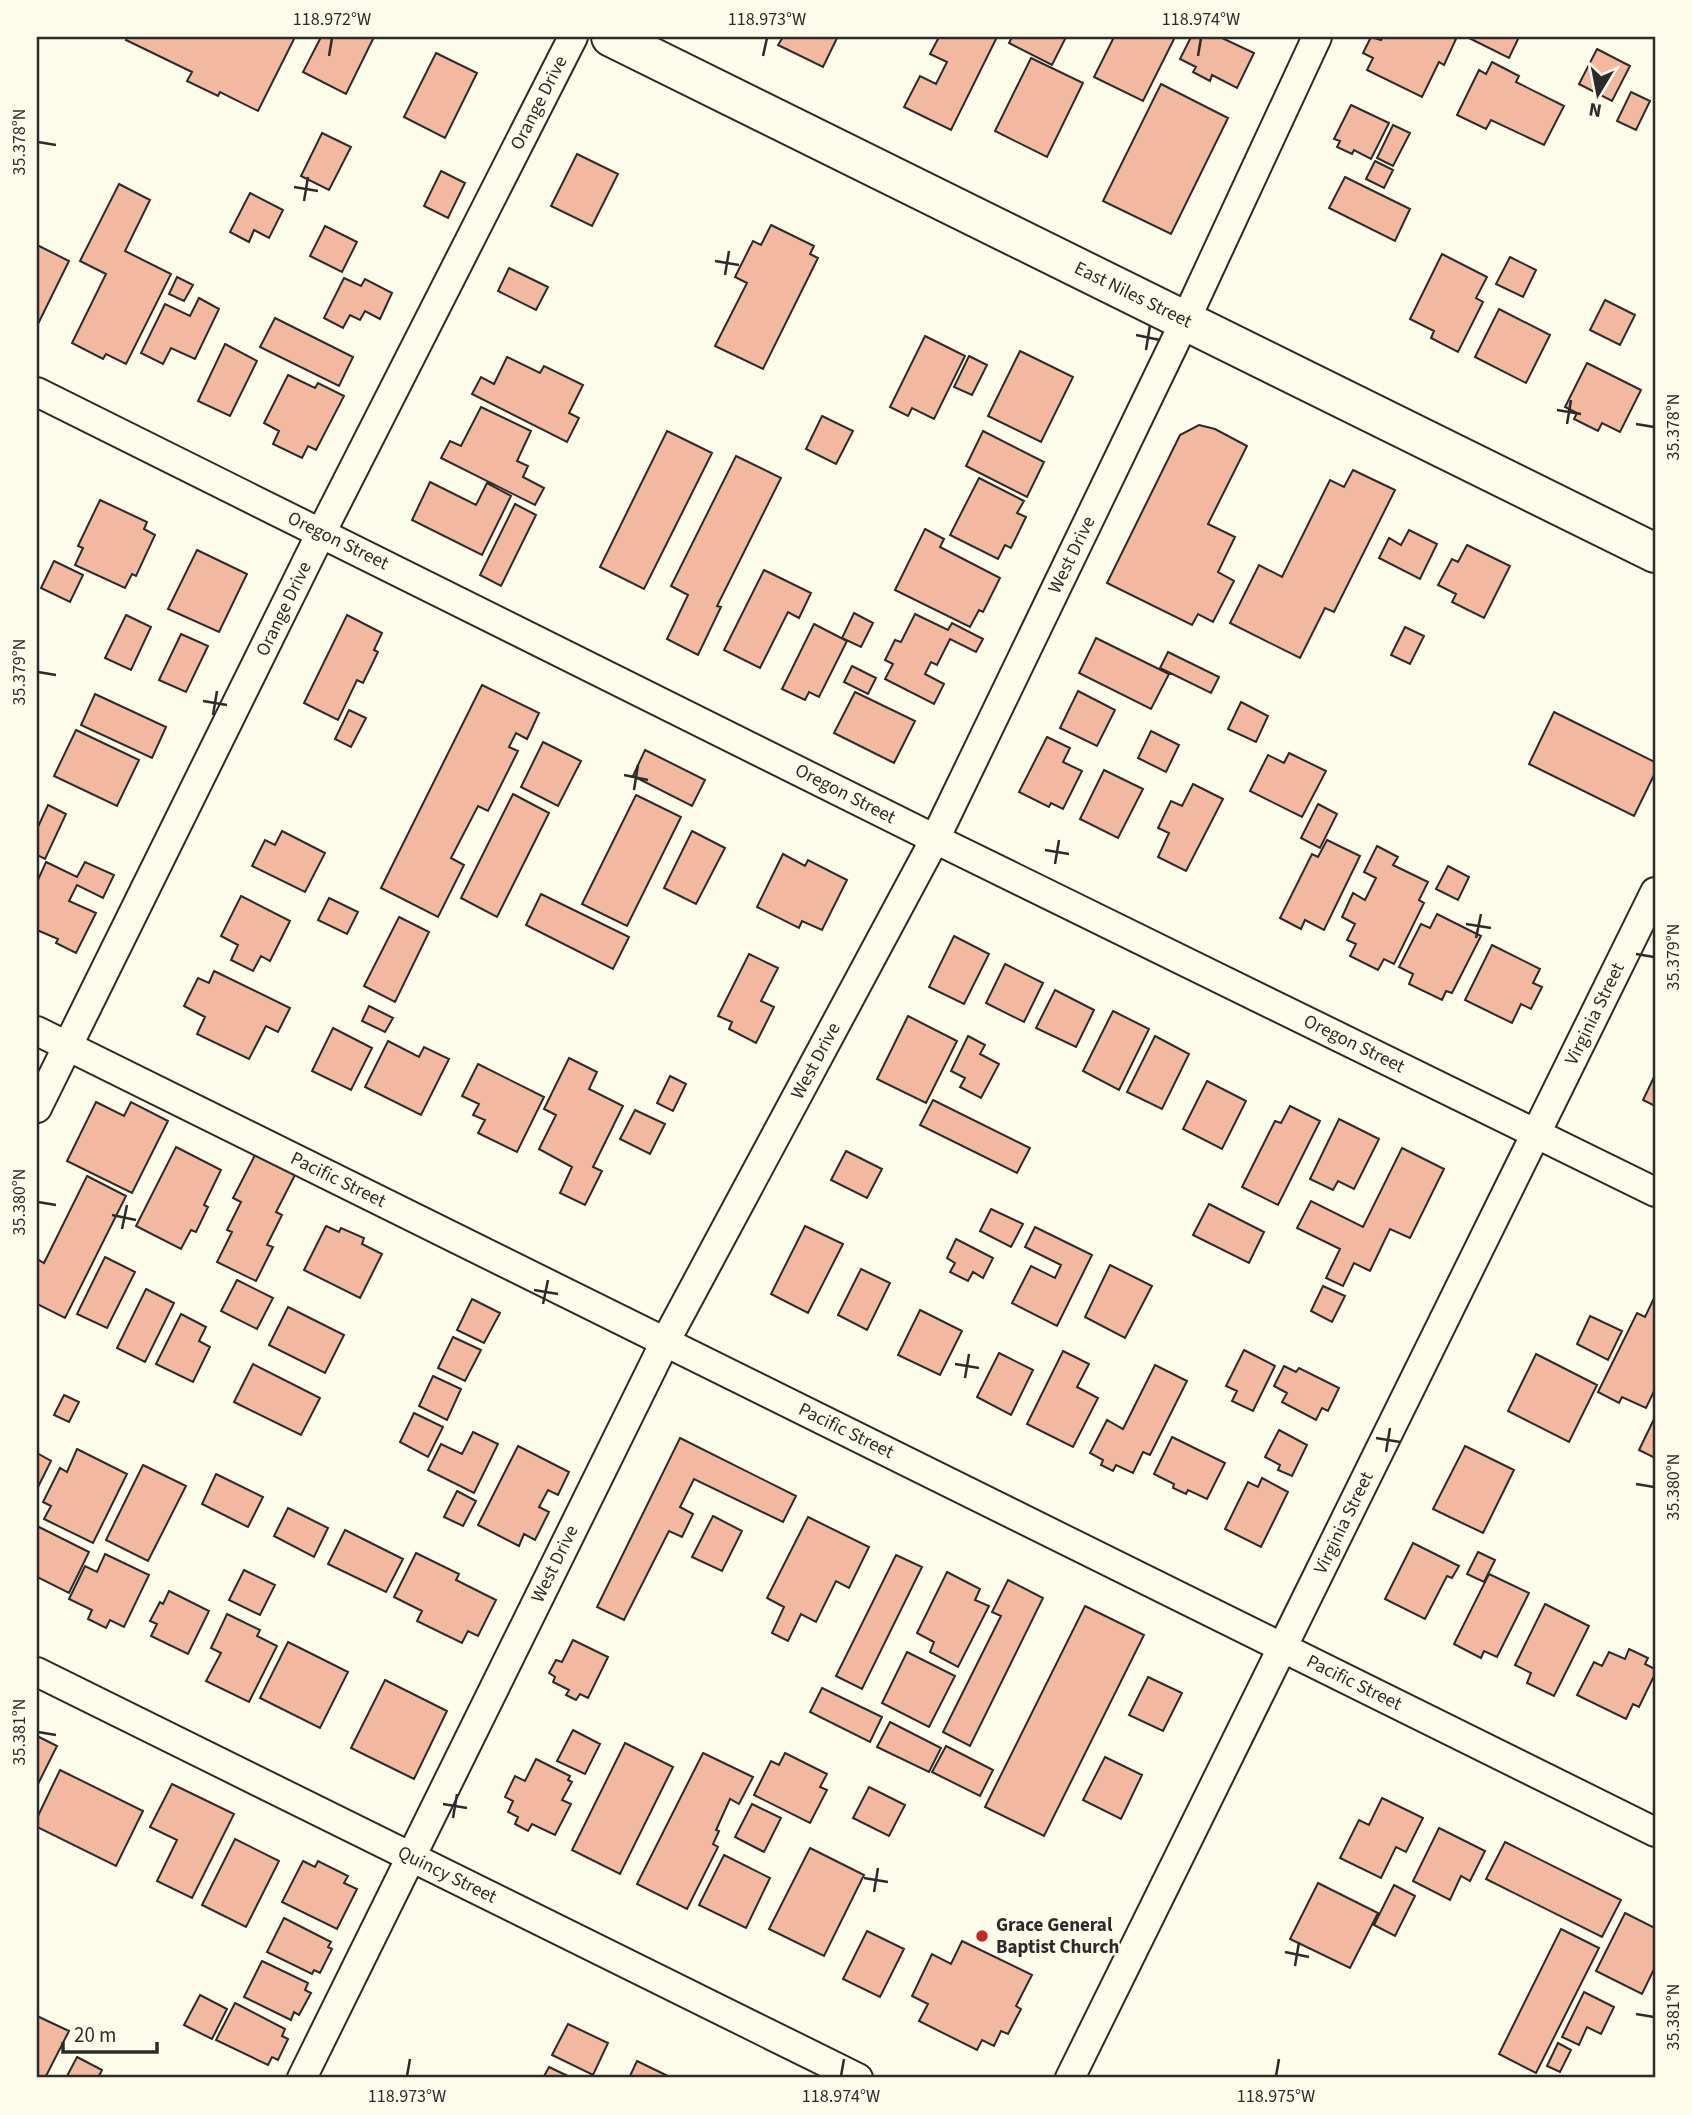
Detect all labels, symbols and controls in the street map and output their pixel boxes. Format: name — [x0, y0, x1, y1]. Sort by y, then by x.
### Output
text: 118.972°W — [293, 7, 371, 32]
text: 118.973°W — [728, 7, 806, 32]
text: 118.974°W — [1162, 7, 1240, 32]
street label: Orange Drive — [504, 51, 574, 155]
north arrow — [1562, 60, 1632, 130]
text: N — [1587, 95, 1604, 124]
text: 35.378°N — [7, 109, 32, 175]
street label: East Niles Street — [1070, 255, 1197, 335]
text: 35.378°N — [1661, 394, 1686, 460]
street label: Oregon Street — [283, 505, 394, 577]
street label: West Drive — [1042, 512, 1102, 598]
street label: Orange Drive — [249, 557, 319, 661]
text: 35.379°N — [7, 639, 32, 705]
street label: Oregon Street — [790, 757, 900, 831]
text: 35.379°N — [1661, 924, 1686, 990]
street label: Virginia Street — [1558, 958, 1632, 1070]
street label: Oregon Street — [1299, 1008, 1410, 1080]
street label: West Drive — [785, 1018, 847, 1104]
street label: Pacific Street — [286, 1145, 391, 1215]
text: 35.380°N — [7, 1169, 32, 1235]
street label: Pacific Street — [794, 1396, 899, 1466]
text: 35.380°N — [1661, 1454, 1686, 1520]
street label: Virginia Street — [1307, 1467, 1381, 1579]
street label: West Drive — [525, 1521, 585, 1607]
street label: Pacific Street — [1302, 1648, 1407, 1718]
text: 35.381°N — [7, 1699, 32, 1765]
street label: Quincy Street — [393, 1839, 502, 1911]
place label: Grace General Baptist Church — [996, 1912, 1119, 1961]
marker: Grace General Baptist Church — [974, 1928, 990, 1944]
text: 35.381°N — [1661, 1984, 1686, 2050]
scale bar — [63, 2010, 158, 2054]
text: 20 m — [74, 2020, 116, 2050]
text: 118.973°W — [368, 2084, 446, 2109]
text: 118.974°W — [802, 2084, 880, 2109]
text: 118.975°W — [1237, 2084, 1315, 2109]

